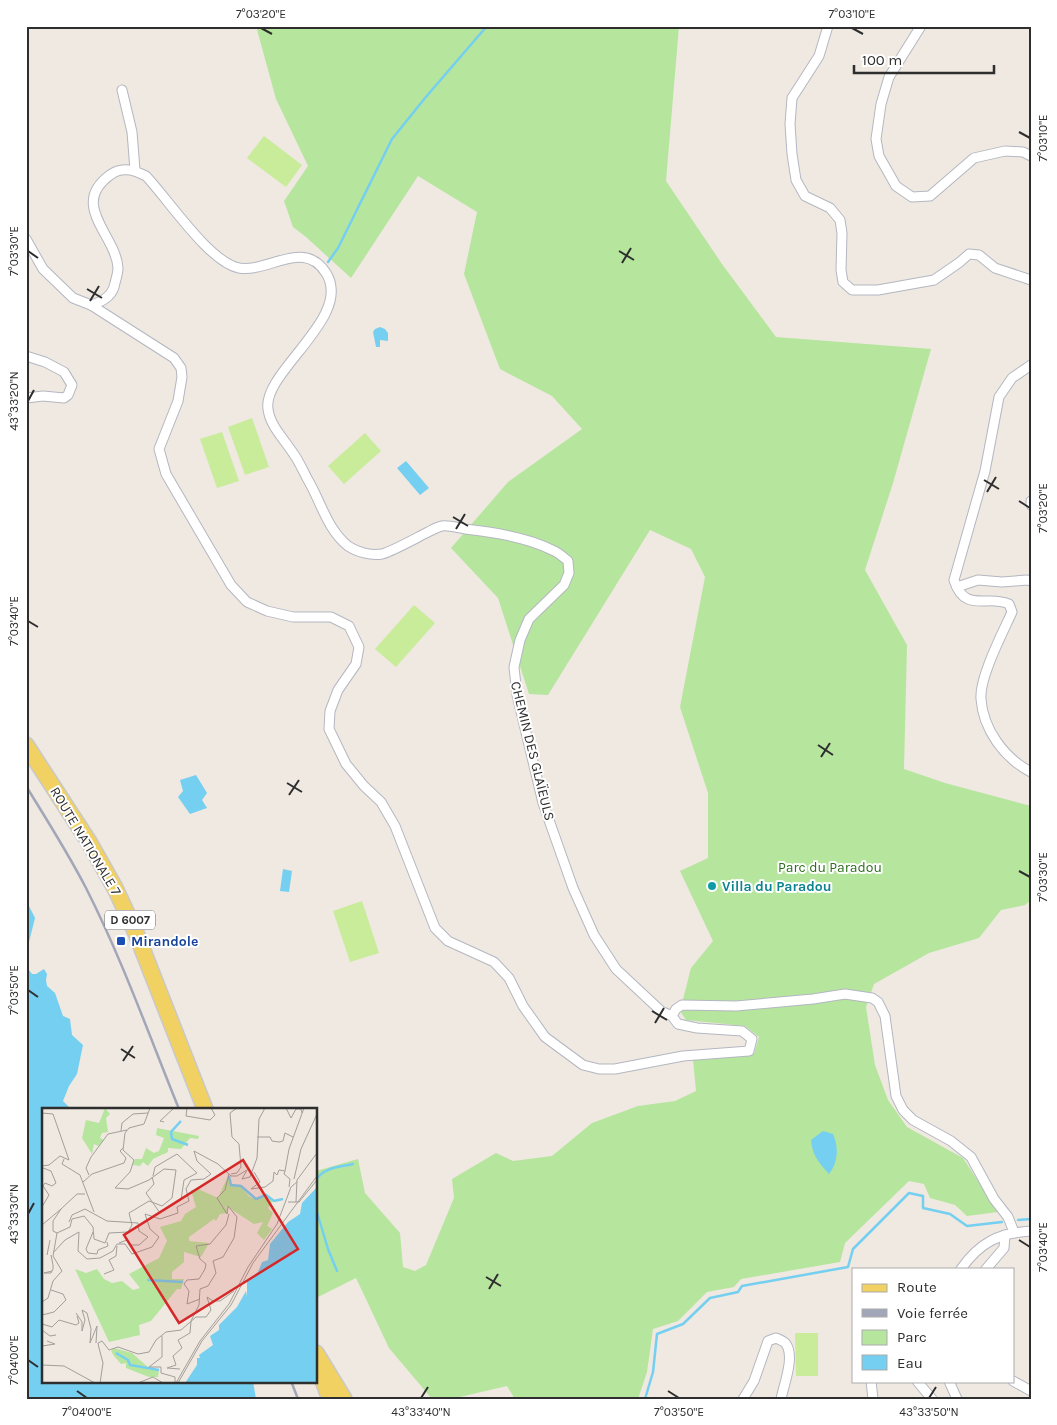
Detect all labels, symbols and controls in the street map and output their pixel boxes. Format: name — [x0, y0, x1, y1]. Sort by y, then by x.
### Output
text: 7°03'20"E — [236, 7, 286, 21]
text: 7°03'10"E — [828, 7, 876, 21]
scale bar — [854, 42, 994, 74]
text: 100 m — [862, 51, 902, 69]
text: 7°03'10"E — [1036, 114, 1050, 162]
text: 7°03'30"E — [7, 226, 21, 276]
text: 43°33'20"N — [7, 371, 21, 431]
text: 7°03'20"E — [1036, 483, 1050, 533]
text: 7°03'40"E — [7, 596, 21, 646]
street label: CHEMIN DES GLAÏEULS — [507, 680, 558, 823]
street label: ROUTE NATIONALE 7 — [46, 784, 125, 899]
text: 7°03'30"E — [1036, 852, 1050, 902]
park label: Parc du Paradou — [778, 859, 882, 876]
place label: Villa du Paradou — [722, 878, 832, 895]
marker: Villa du Paradou — [706, 880, 718, 892]
road number: D 6007 — [105, 910, 155, 930]
place label: Mirandole — [131, 933, 198, 950]
marker: Mirandole — [115, 935, 127, 947]
text: 7°03'50"E — [7, 965, 21, 1015]
inset map — [42, 1108, 318, 1382]
text: 43°33'30"N — [7, 1184, 21, 1244]
text: 7°03'40"E — [1036, 1222, 1050, 1272]
legend — [852, 1268, 1014, 1382]
text: Route — [897, 1278, 937, 1296]
text: Voie ferrée — [897, 1304, 968, 1322]
text: Parc — [897, 1328, 927, 1346]
text: 7°04'00"E — [7, 1335, 21, 1385]
text: Eau — [897, 1354, 923, 1372]
text: 7°04'00"E — [62, 1405, 112, 1419]
text: 43°33'40"N — [391, 1405, 451, 1419]
text: 7°03'50"E — [654, 1405, 704, 1419]
text: 43°33'50"N — [899, 1405, 959, 1419]

